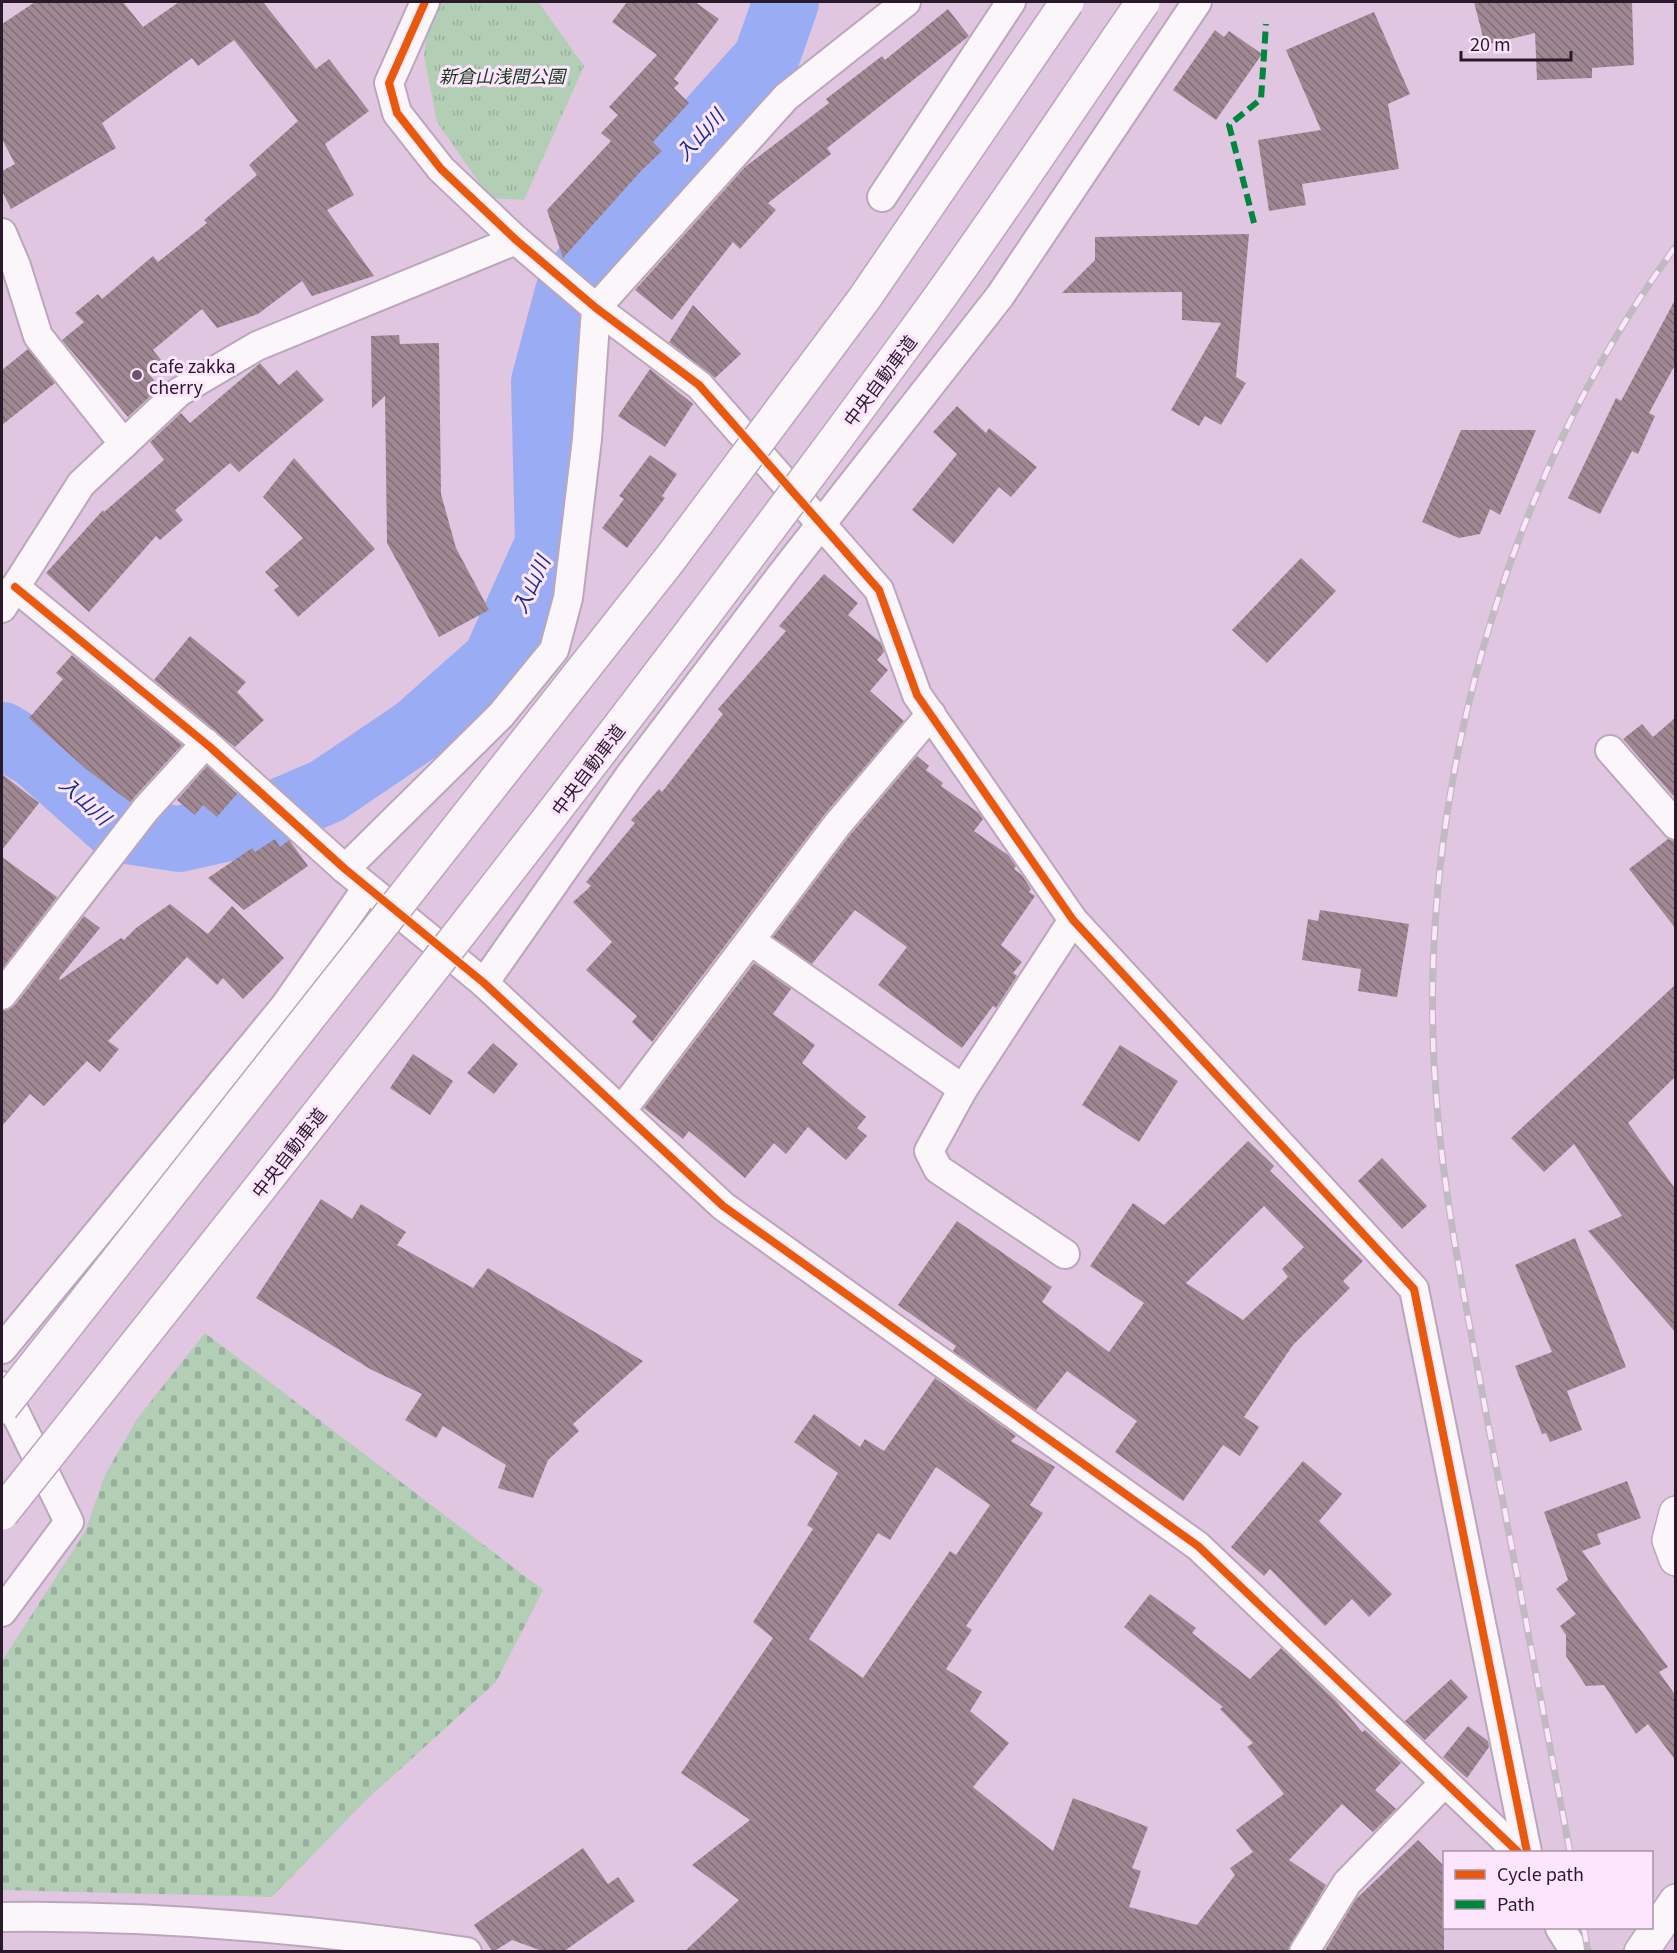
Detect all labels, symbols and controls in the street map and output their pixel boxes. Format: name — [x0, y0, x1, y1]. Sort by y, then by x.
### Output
scale bar — [1461, 24, 1570, 62]
text: 20 m — [1470, 30, 1511, 56]
park label: 新倉山浅間公園 — [439, 62, 568, 88]
water label: 入山川 — [668, 101, 731, 166]
street label: 中央自動車道 — [836, 329, 922, 431]
place label: cafe zakka cherry — [149, 352, 236, 399]
marker: cafe zakka cherry — [130, 368, 144, 382]
water label: 入山川 — [504, 549, 557, 617]
street label: 中央自動車道 — [544, 718, 630, 820]
water label: 入山川 — [54, 769, 119, 832]
street label: 中央自動車道 — [245, 1101, 331, 1203]
legend — [1443, 1851, 1653, 1929]
text: Cycle path — [1497, 1860, 1584, 1886]
text: Path — [1497, 1890, 1535, 1916]

